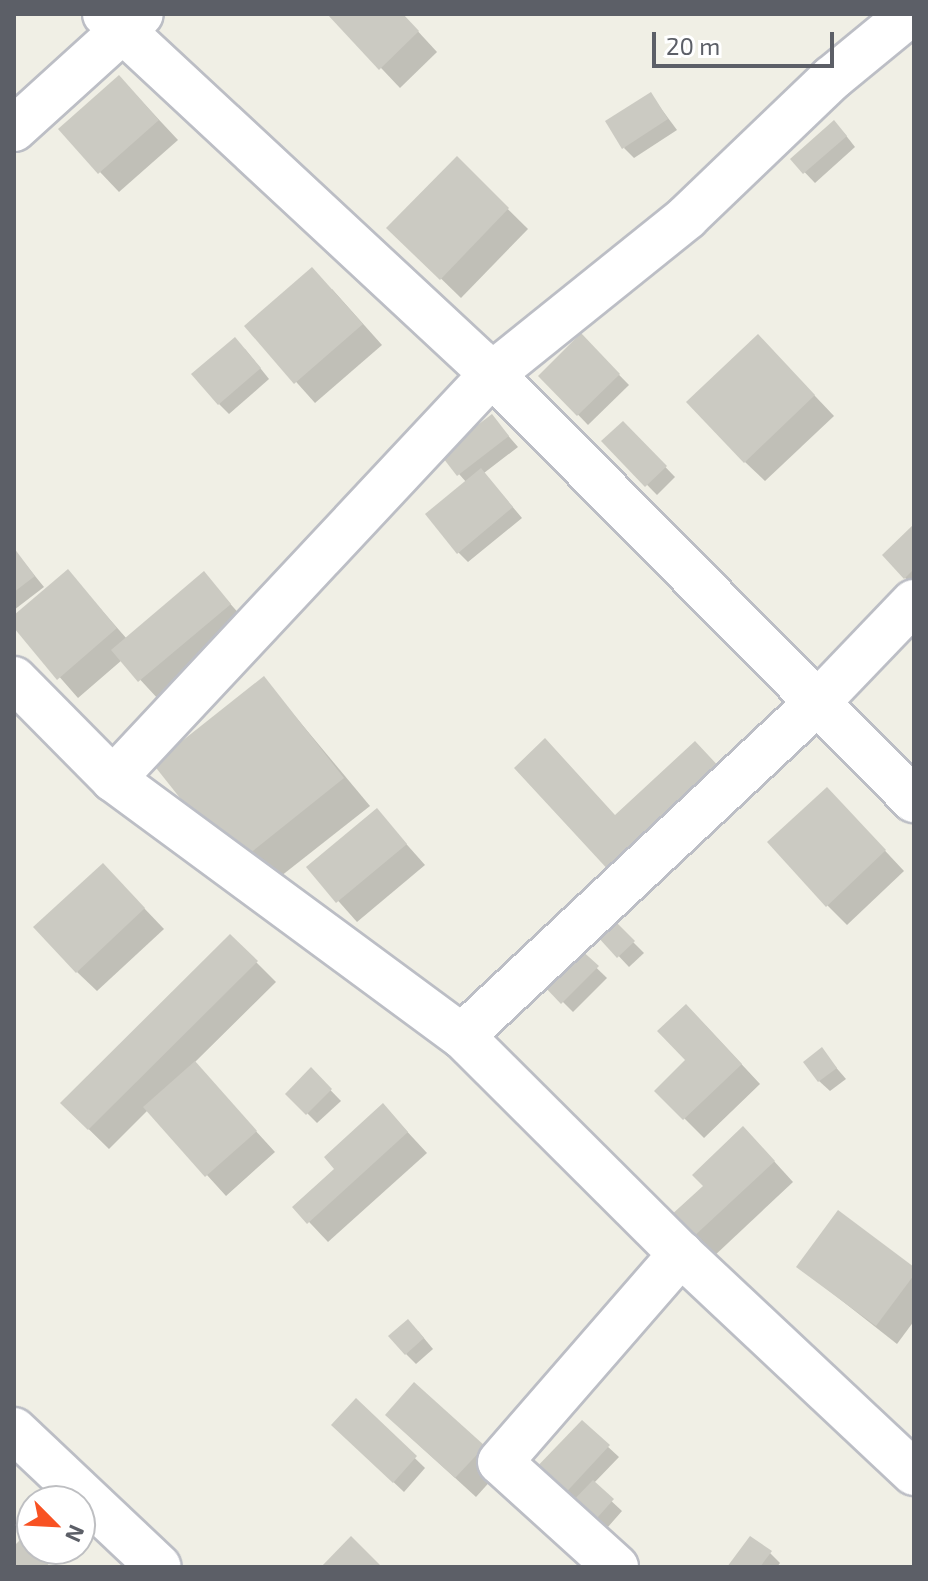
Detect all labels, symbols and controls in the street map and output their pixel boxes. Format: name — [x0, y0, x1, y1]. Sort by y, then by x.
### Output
scale bar — [656, 16, 838, 66]
text: 20 m — [666, 31, 720, 60]
north arrow — [16, 1485, 96, 1565]
text: N — [61, 1521, 91, 1546]

